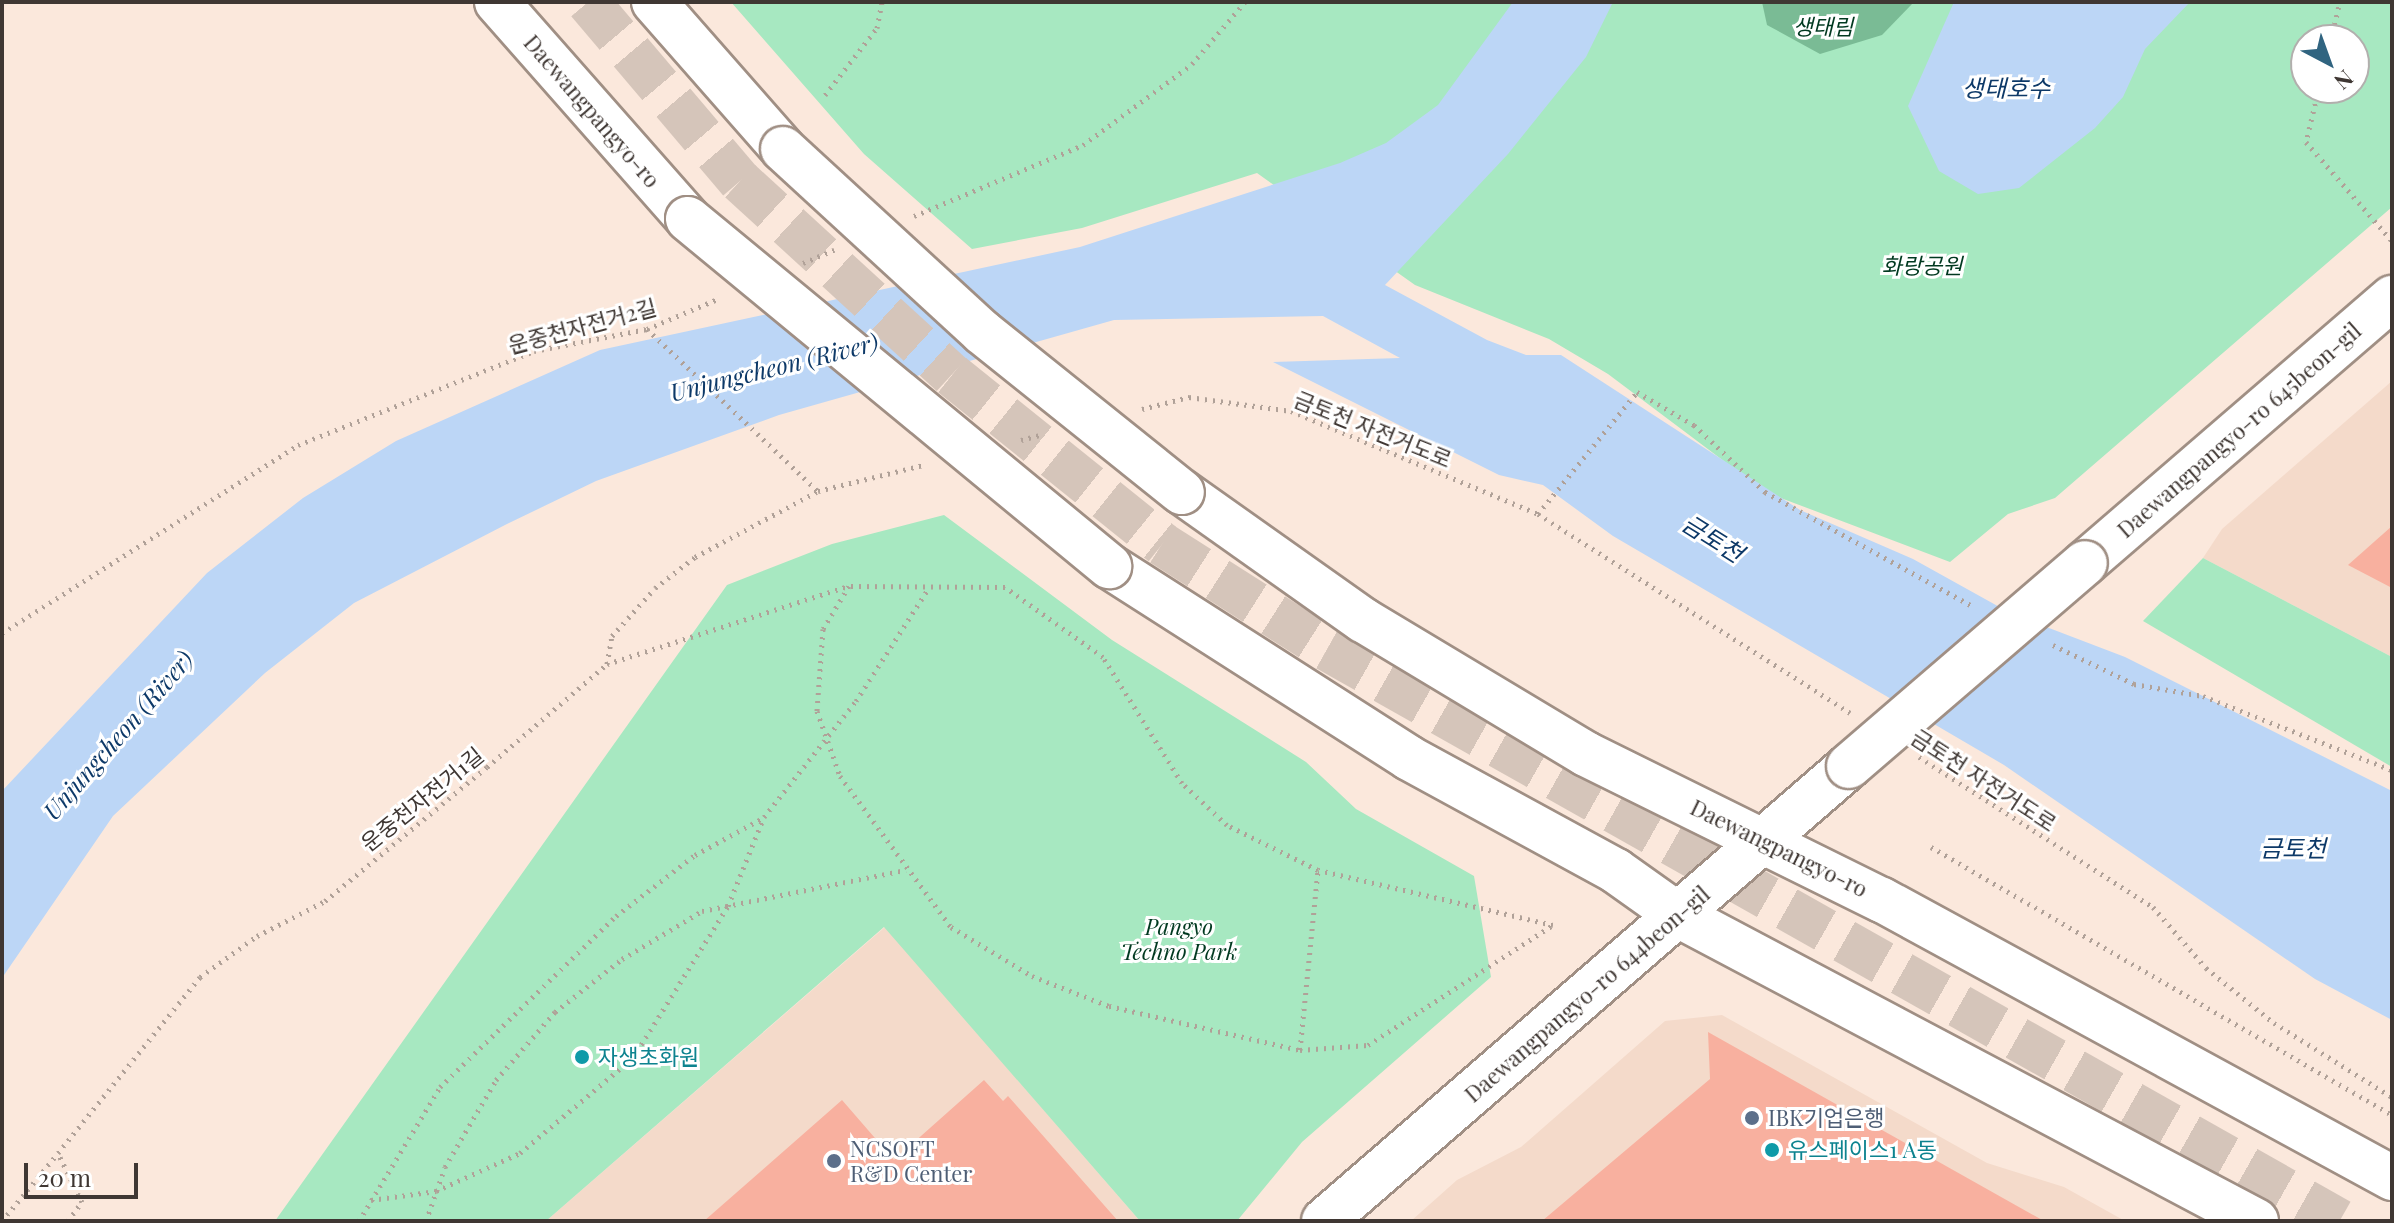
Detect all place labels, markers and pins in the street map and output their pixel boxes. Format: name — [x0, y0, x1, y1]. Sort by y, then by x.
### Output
place label: 자생초화원 — [598, 1044, 699, 1070]
marker: 자생초화원 — [573, 1048, 591, 1066]
place label: IBK기업은행 — [1768, 1105, 1884, 1131]
marker: IBK기업은행 — [1743, 1109, 1761, 1127]
place label: NCSOFT R&D Center — [850, 1135, 972, 1186]
place label: 유스페이스1 A동 — [1788, 1137, 1937, 1163]
marker: 유스페이스1 A동 — [1763, 1141, 1781, 1159]
marker: NCSOFT R&D Center — [825, 1152, 843, 1170]

